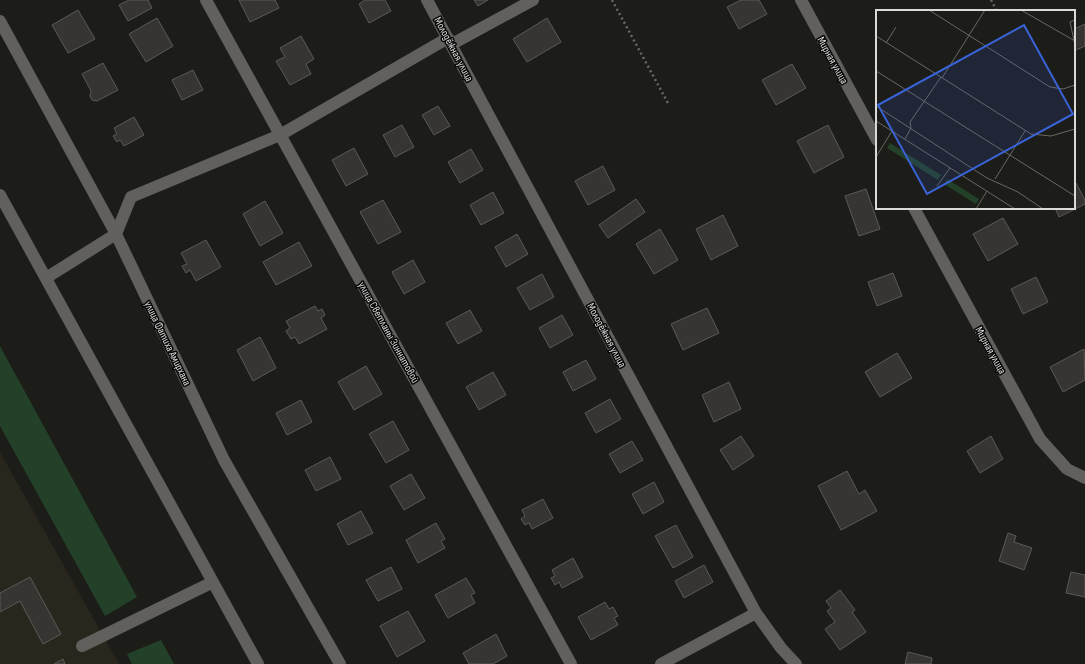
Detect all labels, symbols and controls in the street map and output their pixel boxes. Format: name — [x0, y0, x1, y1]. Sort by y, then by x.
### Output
inset map — [876, 10, 1075, 209]
street label: Молодёжная улица — [431, 15, 476, 84]
street label: Мирная улица — [814, 34, 851, 86]
street label: улица Светланы Зиннатовой — [355, 279, 422, 385]
street label: улица Фатиха Амирхана — [141, 299, 194, 388]
street label: Молодёжная улица — [584, 301, 629, 370]
street label: Мирная улица — [972, 324, 1009, 376]

